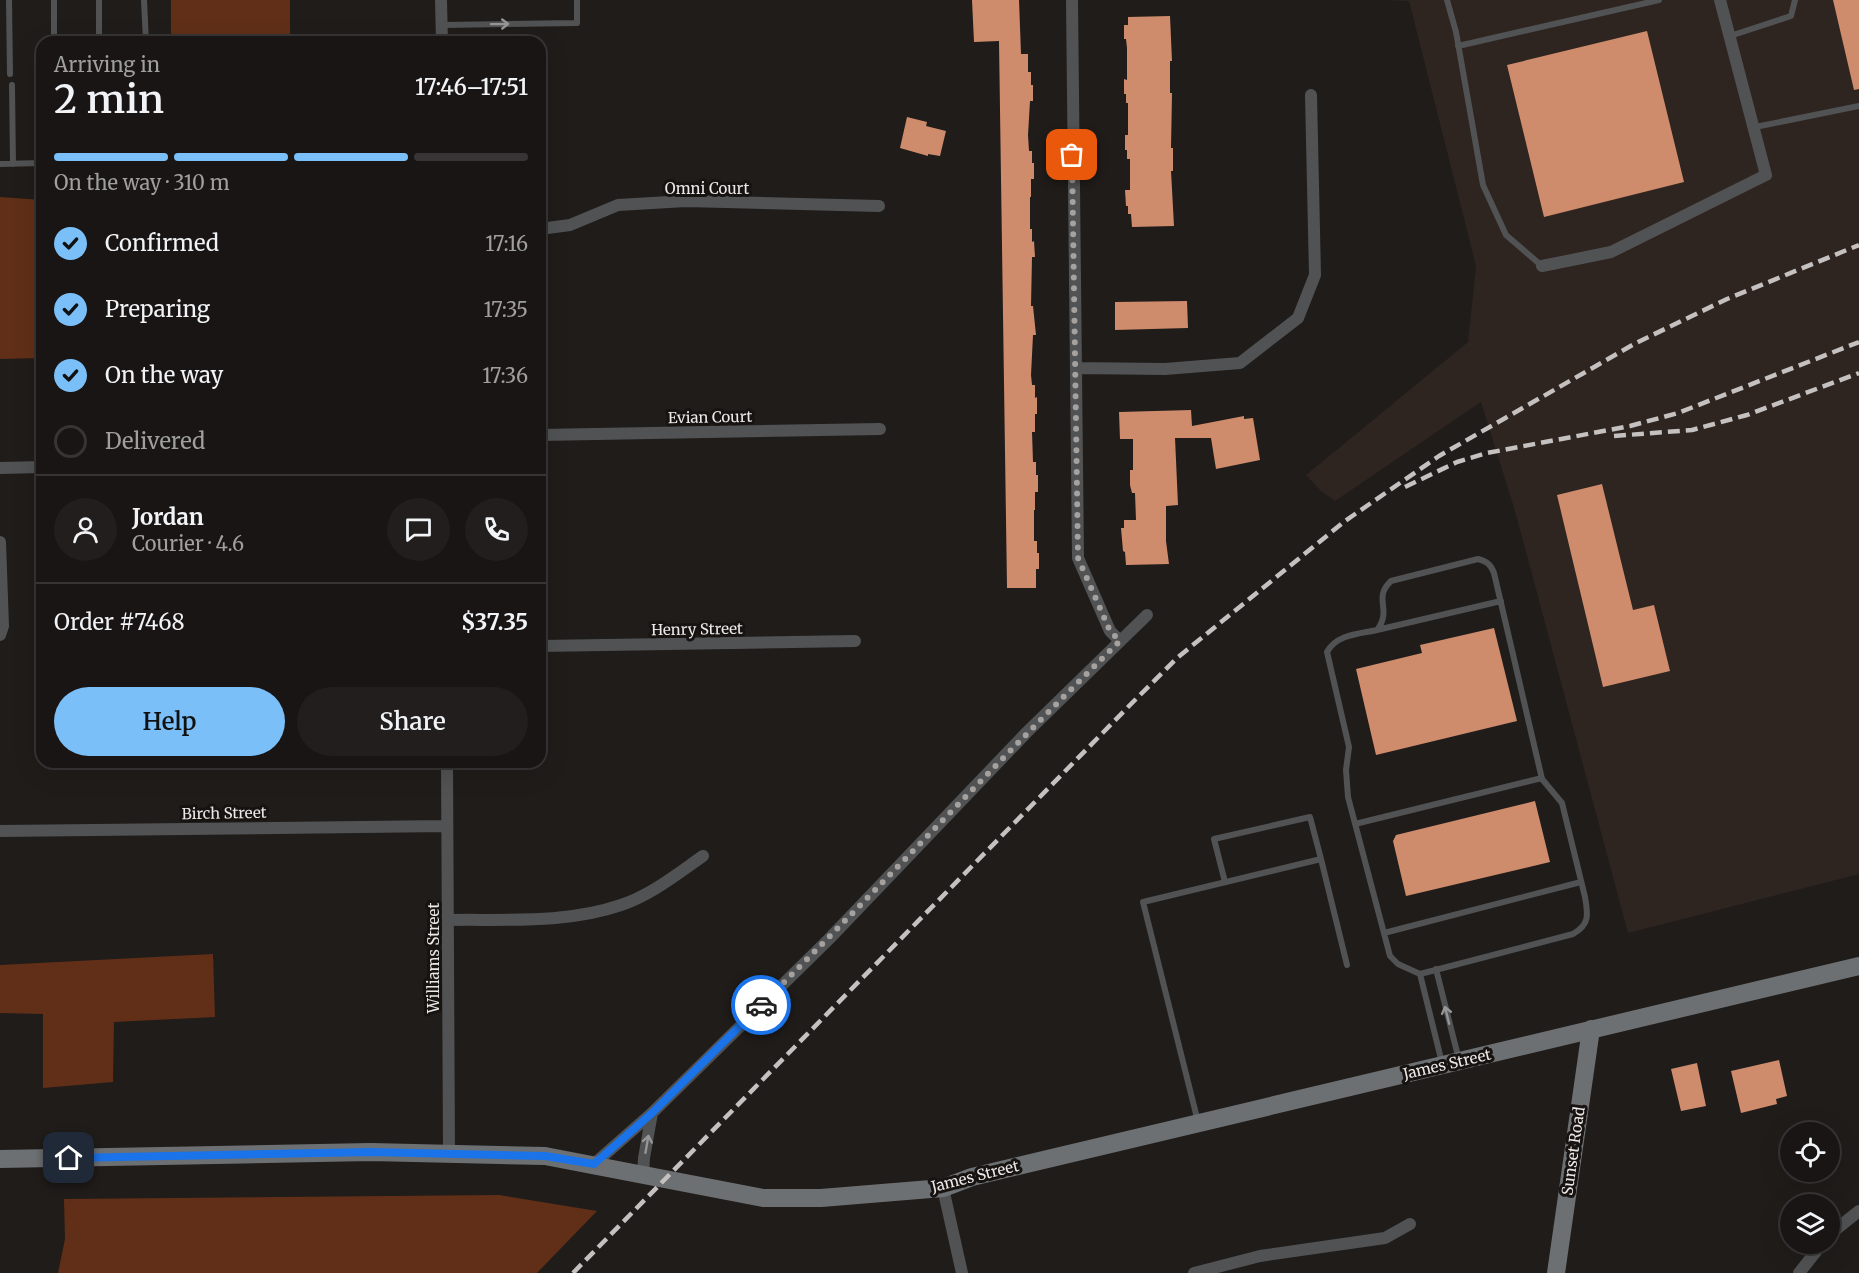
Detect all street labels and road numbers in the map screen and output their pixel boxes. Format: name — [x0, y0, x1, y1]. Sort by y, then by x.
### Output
street label: Omni Court — [665, 179, 749, 198]
street label: Evian Court — [668, 407, 752, 427]
street label: Henry Street — [651, 619, 743, 639]
street label: Birch Street — [181, 803, 267, 823]
street label: Williams Street — [424, 903, 443, 1014]
street label: James Street — [1400, 1045, 1493, 1084]
street label: Sunset Road — [1557, 1106, 1589, 1196]
street label: James Street — [928, 1156, 1021, 1196]

